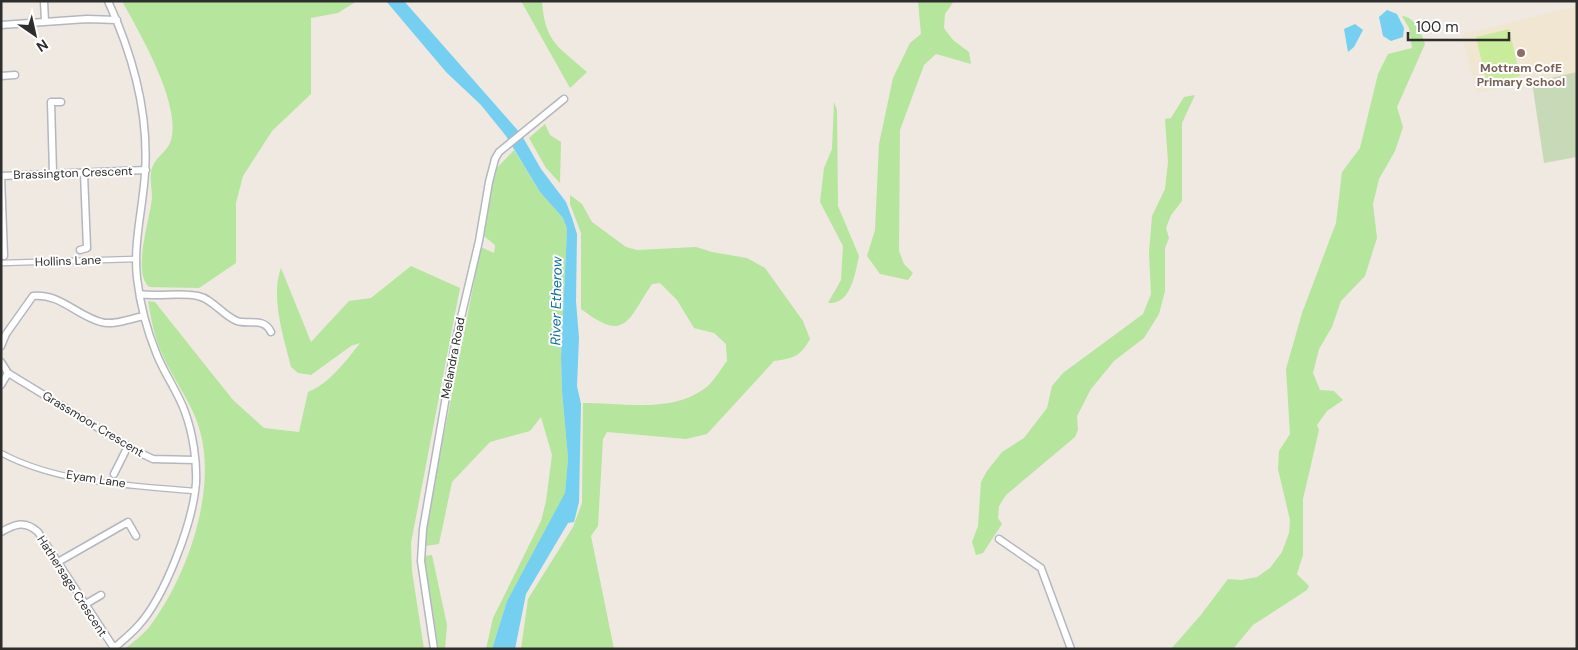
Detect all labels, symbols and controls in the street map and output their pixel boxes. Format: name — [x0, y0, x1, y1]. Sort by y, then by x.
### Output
north arrow — [10, 10, 60, 60]
scale bar — [1408, 10, 1509, 42]
text: 100 m — [1416, 17, 1459, 37]
text: N — [33, 35, 52, 56]
marker: Mottram CofE Primary School — [1515, 47, 1527, 59]
place label: Mottram CofE Primary School — [1477, 60, 1565, 90]
street label: Brassington Crescent — [13, 163, 133, 183]
street label: Hollins Lane — [35, 252, 102, 270]
water label: River Etherow — [546, 256, 566, 346]
street label: Melandra Road — [437, 316, 469, 400]
street label: Grassmoor Crescent — [39, 387, 147, 461]
street label: Eyam Lane — [65, 466, 127, 492]
street label: Hathersage Crescent — [33, 532, 111, 640]

